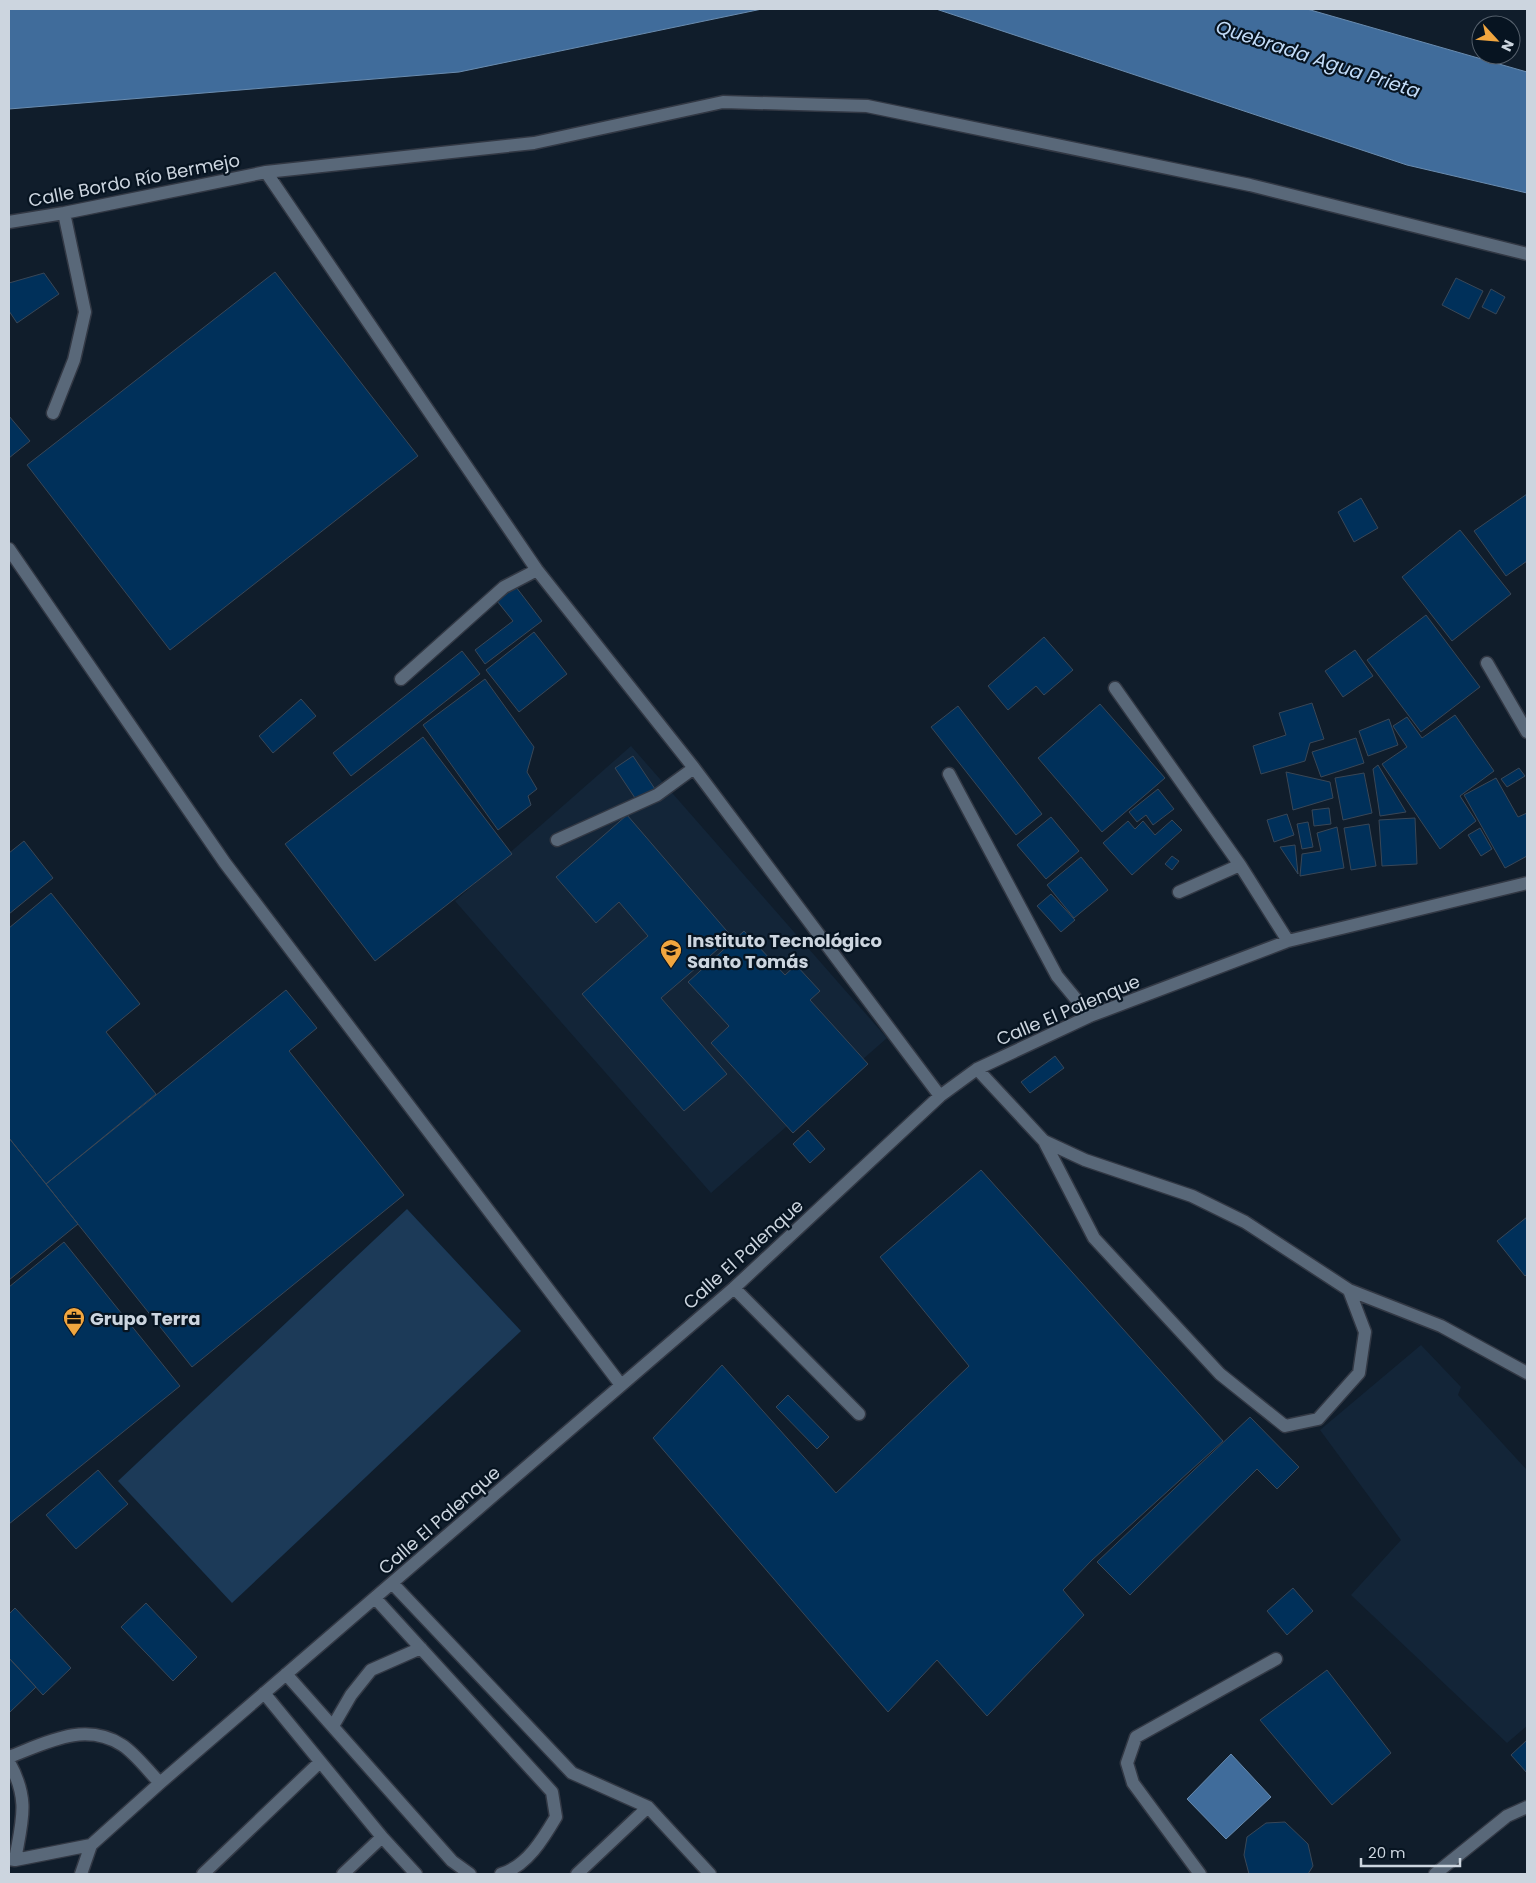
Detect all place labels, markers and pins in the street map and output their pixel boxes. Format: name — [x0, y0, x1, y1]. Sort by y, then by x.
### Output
place label: Instituto Tecnológico Santo Tomás — [687, 928, 882, 974]
school or university icon: Instituto Tecnológico Santo Tomás — [659, 938, 683, 969]
office icon: Grupo Terra — [62, 1306, 86, 1337]
place label: Grupo Terra — [90, 1306, 200, 1331]

